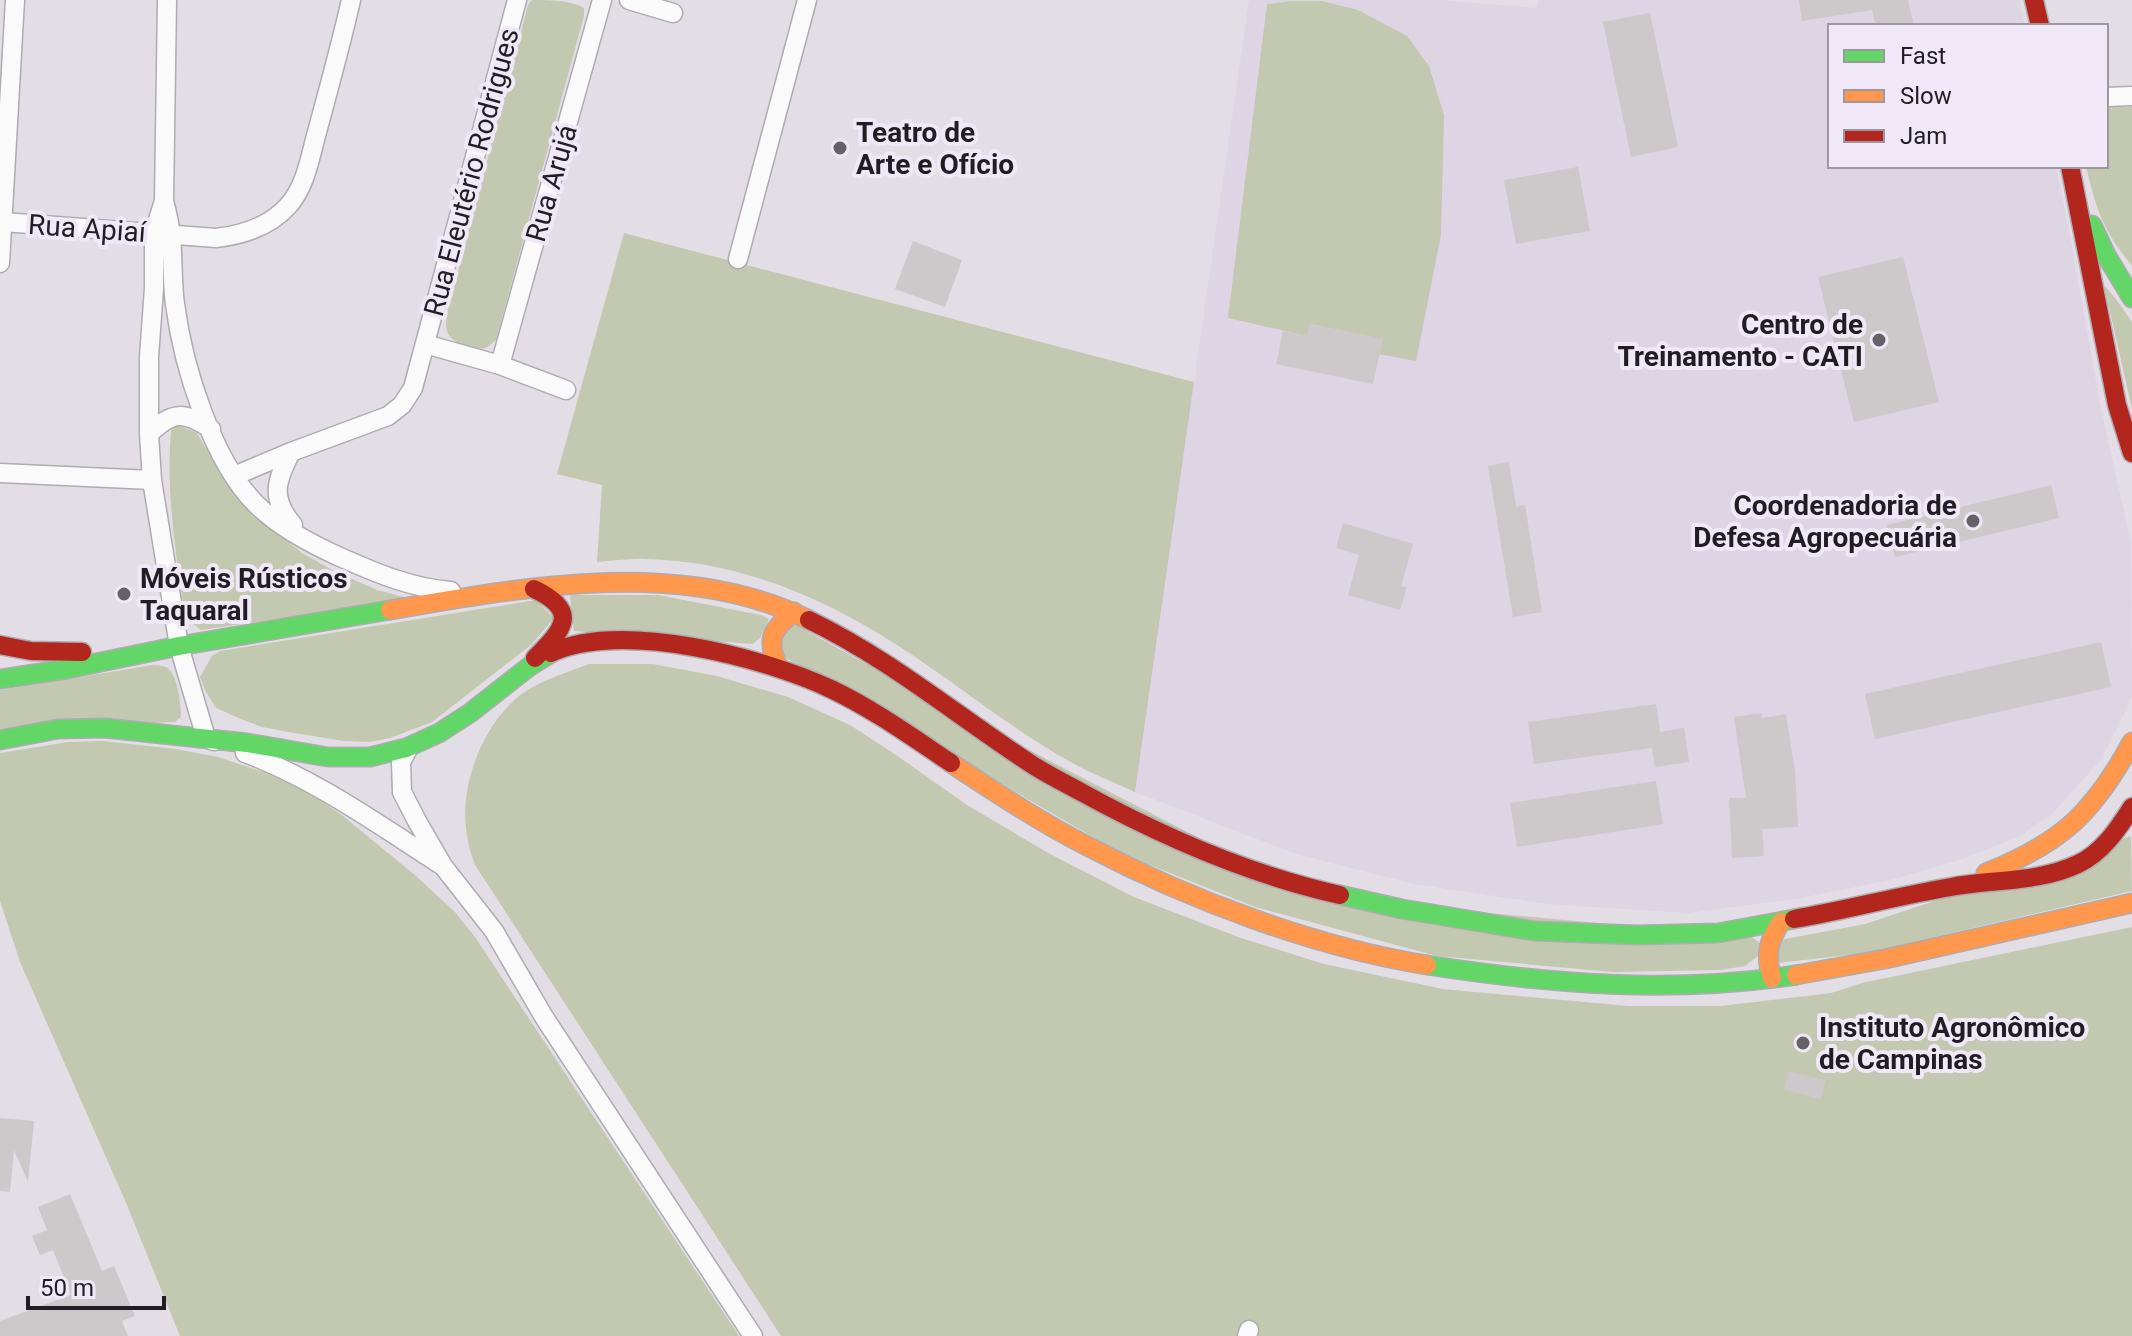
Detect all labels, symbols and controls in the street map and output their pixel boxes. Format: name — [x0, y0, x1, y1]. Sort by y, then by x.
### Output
street label: Rua Eleutério Rodrigues — [417, 24, 526, 320]
legend — [1828, 24, 2108, 168]
text: Fast — [1900, 42, 1946, 70]
text: Slow — [1900, 82, 1952, 110]
place label: Teatro de Arte e Ofício — [856, 116, 1014, 181]
street label: Rua Arujá — [519, 121, 584, 245]
text: Jam — [1900, 122, 1947, 150]
marker: Teatro de Arte e Ofício — [831, 139, 849, 157]
street label: Rua Apiaí — [27, 208, 148, 249]
place label: Centro de Treinamento - CATI — [1617, 308, 1863, 373]
marker: Centro de Treinamento - CATI — [1870, 331, 1888, 349]
place label: Coordenadoria de Defesa Agropecuária — [1693, 489, 1957, 554]
marker: Coordenadoria de Defesa Agropecuária — [1964, 512, 1982, 530]
place label: Móveis Rústicos Taquaral — [140, 562, 348, 627]
marker: Móveis Rústicos Taquaral — [115, 585, 133, 603]
place label: Instituto Agronômico de Campinas — [1819, 1011, 2085, 1076]
marker: Instituto Agronômico de Campinas — [1794, 1034, 1812, 1052]
scale bar — [28, 1260, 164, 1310]
text: 50 m — [40, 1274, 94, 1302]

